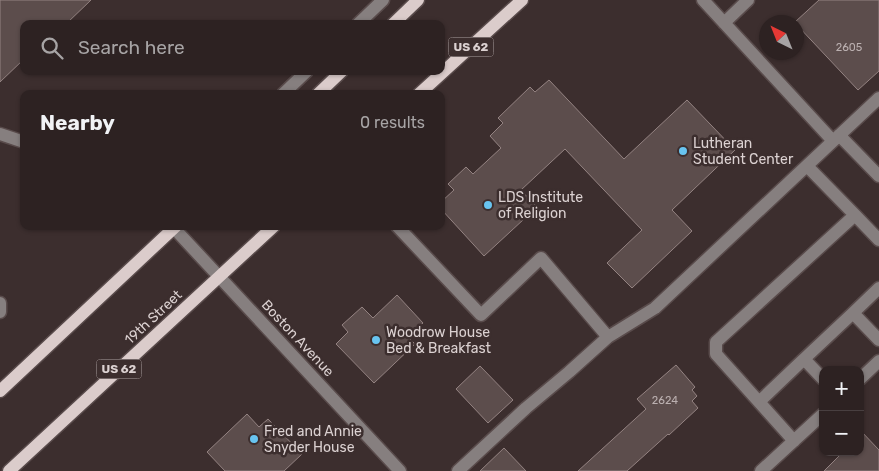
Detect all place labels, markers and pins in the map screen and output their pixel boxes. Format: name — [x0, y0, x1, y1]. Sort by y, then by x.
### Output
place label: Lutheran Student Center — [693, 135, 794, 168]
marker: Lutheran Student Center — [677, 145, 689, 157]
place label: LDS Institute of Religion — [498, 189, 583, 222]
marker: LDS Institute of Religion — [482, 199, 494, 211]
place label: Woodrow House Bed & Breakfast — [386, 324, 492, 357]
marker: Woodrow House Bed & Breakfast — [370, 334, 382, 346]
place label: Fred and Annie Snyder House — [264, 423, 362, 456]
marker: Fred and Annie Snyder House — [248, 433, 260, 445]

